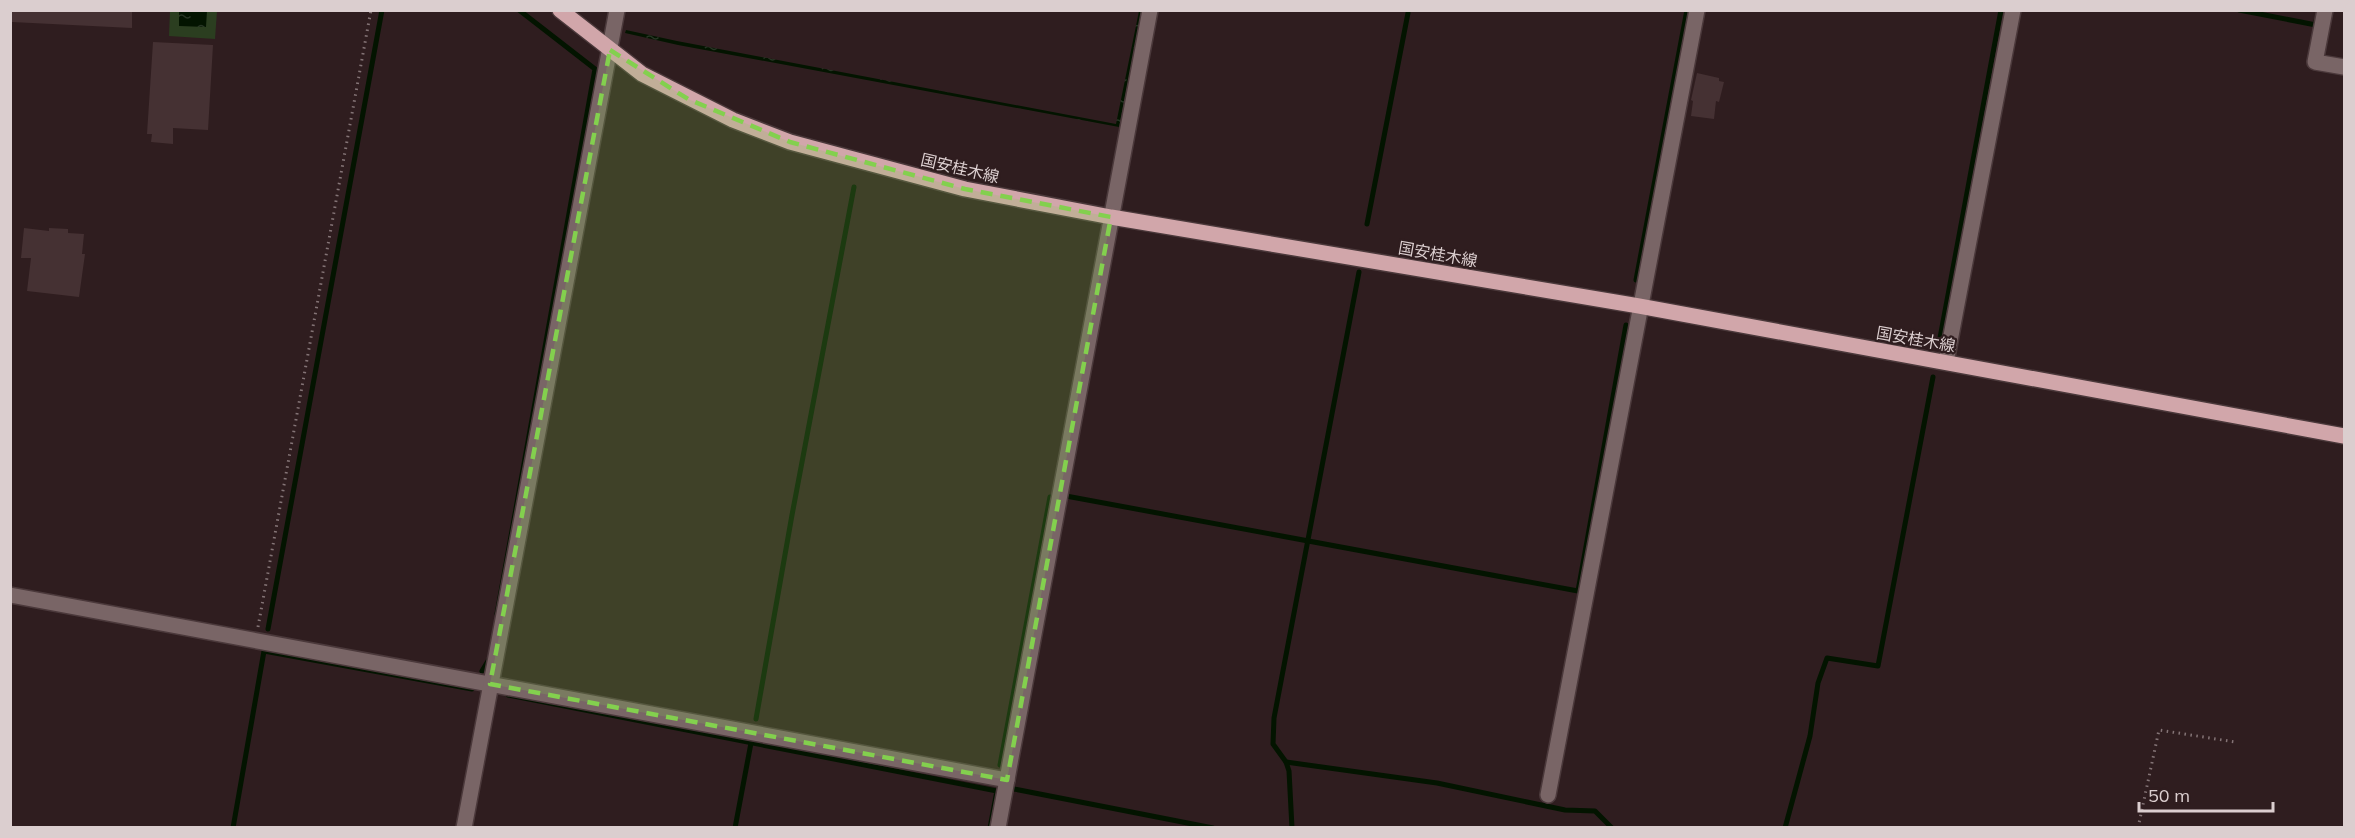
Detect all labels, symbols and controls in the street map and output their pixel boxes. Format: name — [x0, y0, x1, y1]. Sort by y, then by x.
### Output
street label: 国安桂木線 — [919, 149, 1001, 187]
street label: 国安桂木線 — [1397, 237, 1479, 271]
street label: 国安桂木線 — [1875, 322, 1957, 356]
scale bar — [2139, 775, 2272, 813]
text: 50 m — [2148, 784, 2190, 807]

